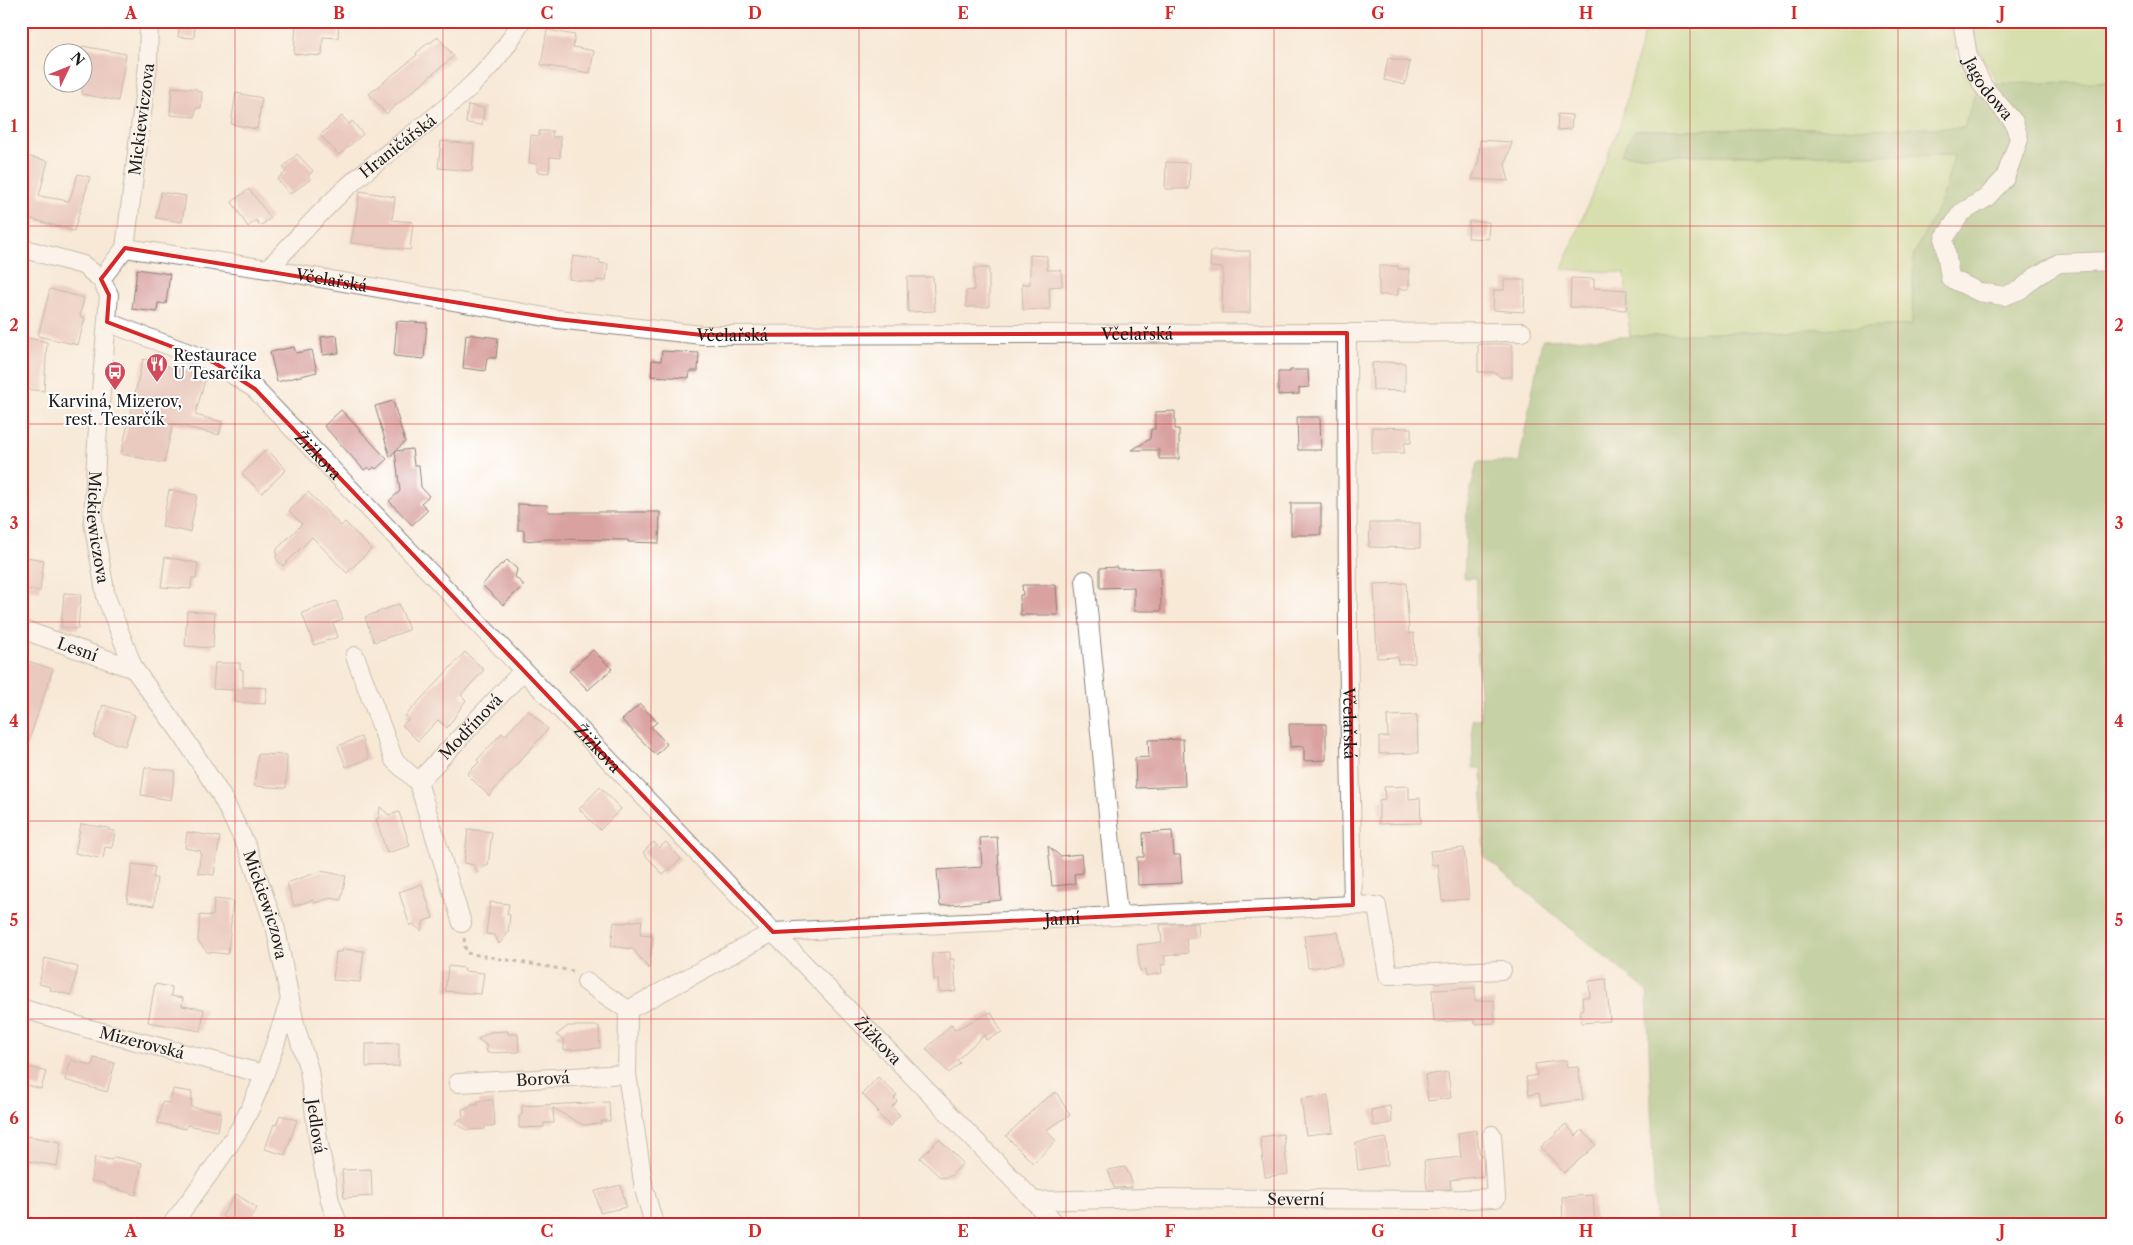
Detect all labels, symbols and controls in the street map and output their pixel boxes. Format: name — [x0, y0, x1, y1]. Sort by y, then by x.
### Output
text: A — [124, 3, 138, 23]
text: B — [333, 3, 345, 23]
text: C — [541, 3, 553, 23]
text: D — [748, 3, 762, 23]
text: E — [957, 3, 969, 23]
text: F — [1165, 3, 1176, 23]
text: G — [1371, 3, 1385, 23]
text: H — [1579, 3, 1593, 23]
text: I — [1791, 3, 1798, 23]
text: J — [1996, 3, 2005, 23]
north arrow — [42, 42, 92, 92]
text: N — [67, 49, 88, 70]
street label: Jagodowa — [1959, 51, 2018, 124]
street label: Mickiewiczova — [124, 61, 158, 177]
street label: Hraničářská — [355, 110, 440, 182]
text: 1 — [10, 116, 18, 136]
text: 1 — [2115, 116, 2123, 136]
street label: Včelařská — [293, 264, 369, 296]
text: 2 — [9, 315, 19, 335]
text: 2 — [2114, 315, 2124, 335]
street label: Včelařská — [694, 324, 769, 346]
street label: Včelařská — [1100, 324, 1174, 344]
place label: Restaurace U Tesarčíka — [173, 345, 262, 383]
restaurant icon: Restaurace U Tesarčíka — [145, 352, 169, 383]
bus stop icon: Karviná, Mizerov, rest. Tesarčík — [103, 360, 127, 391]
place label: Karviná, Mizerov, rest. Tesarčík — [48, 391, 182, 429]
street label: Žižkova — [291, 427, 346, 484]
street label: Mickiewiczova — [83, 470, 114, 585]
text: 3 — [9, 513, 19, 533]
text: 3 — [2114, 513, 2124, 533]
street label: Lesní — [55, 633, 100, 665]
street label: Včelařská — [1339, 686, 1360, 760]
street label: Modřínová — [435, 689, 507, 764]
text: 4 — [9, 711, 19, 731]
text: 4 — [2114, 711, 2124, 731]
street label: Žižkova — [570, 720, 626, 777]
street label: Mickiewiczova — [239, 848, 292, 961]
street label: Jarní — [1041, 908, 1081, 929]
text: 5 — [10, 910, 19, 930]
text: 5 — [2115, 910, 2124, 930]
street label: Žižkova — [851, 1012, 906, 1069]
street label: Mizerovská — [98, 1022, 187, 1063]
street label: Borová — [516, 1067, 571, 1090]
street label: Jedlová — [302, 1095, 331, 1156]
text: 6 — [9, 1108, 19, 1128]
text: 6 — [2114, 1108, 2124, 1128]
street label: Severní — [1267, 1189, 1325, 1209]
text: A — [124, 1221, 138, 1241]
text: B — [333, 1221, 345, 1241]
text: C — [541, 1221, 553, 1241]
text: D — [748, 1221, 762, 1241]
text: E — [957, 1221, 969, 1241]
text: F — [1165, 1221, 1176, 1241]
text: G — [1371, 1221, 1385, 1241]
text: H — [1579, 1221, 1593, 1241]
text: I — [1791, 1221, 1798, 1241]
text: J — [1996, 1221, 2005, 1241]

